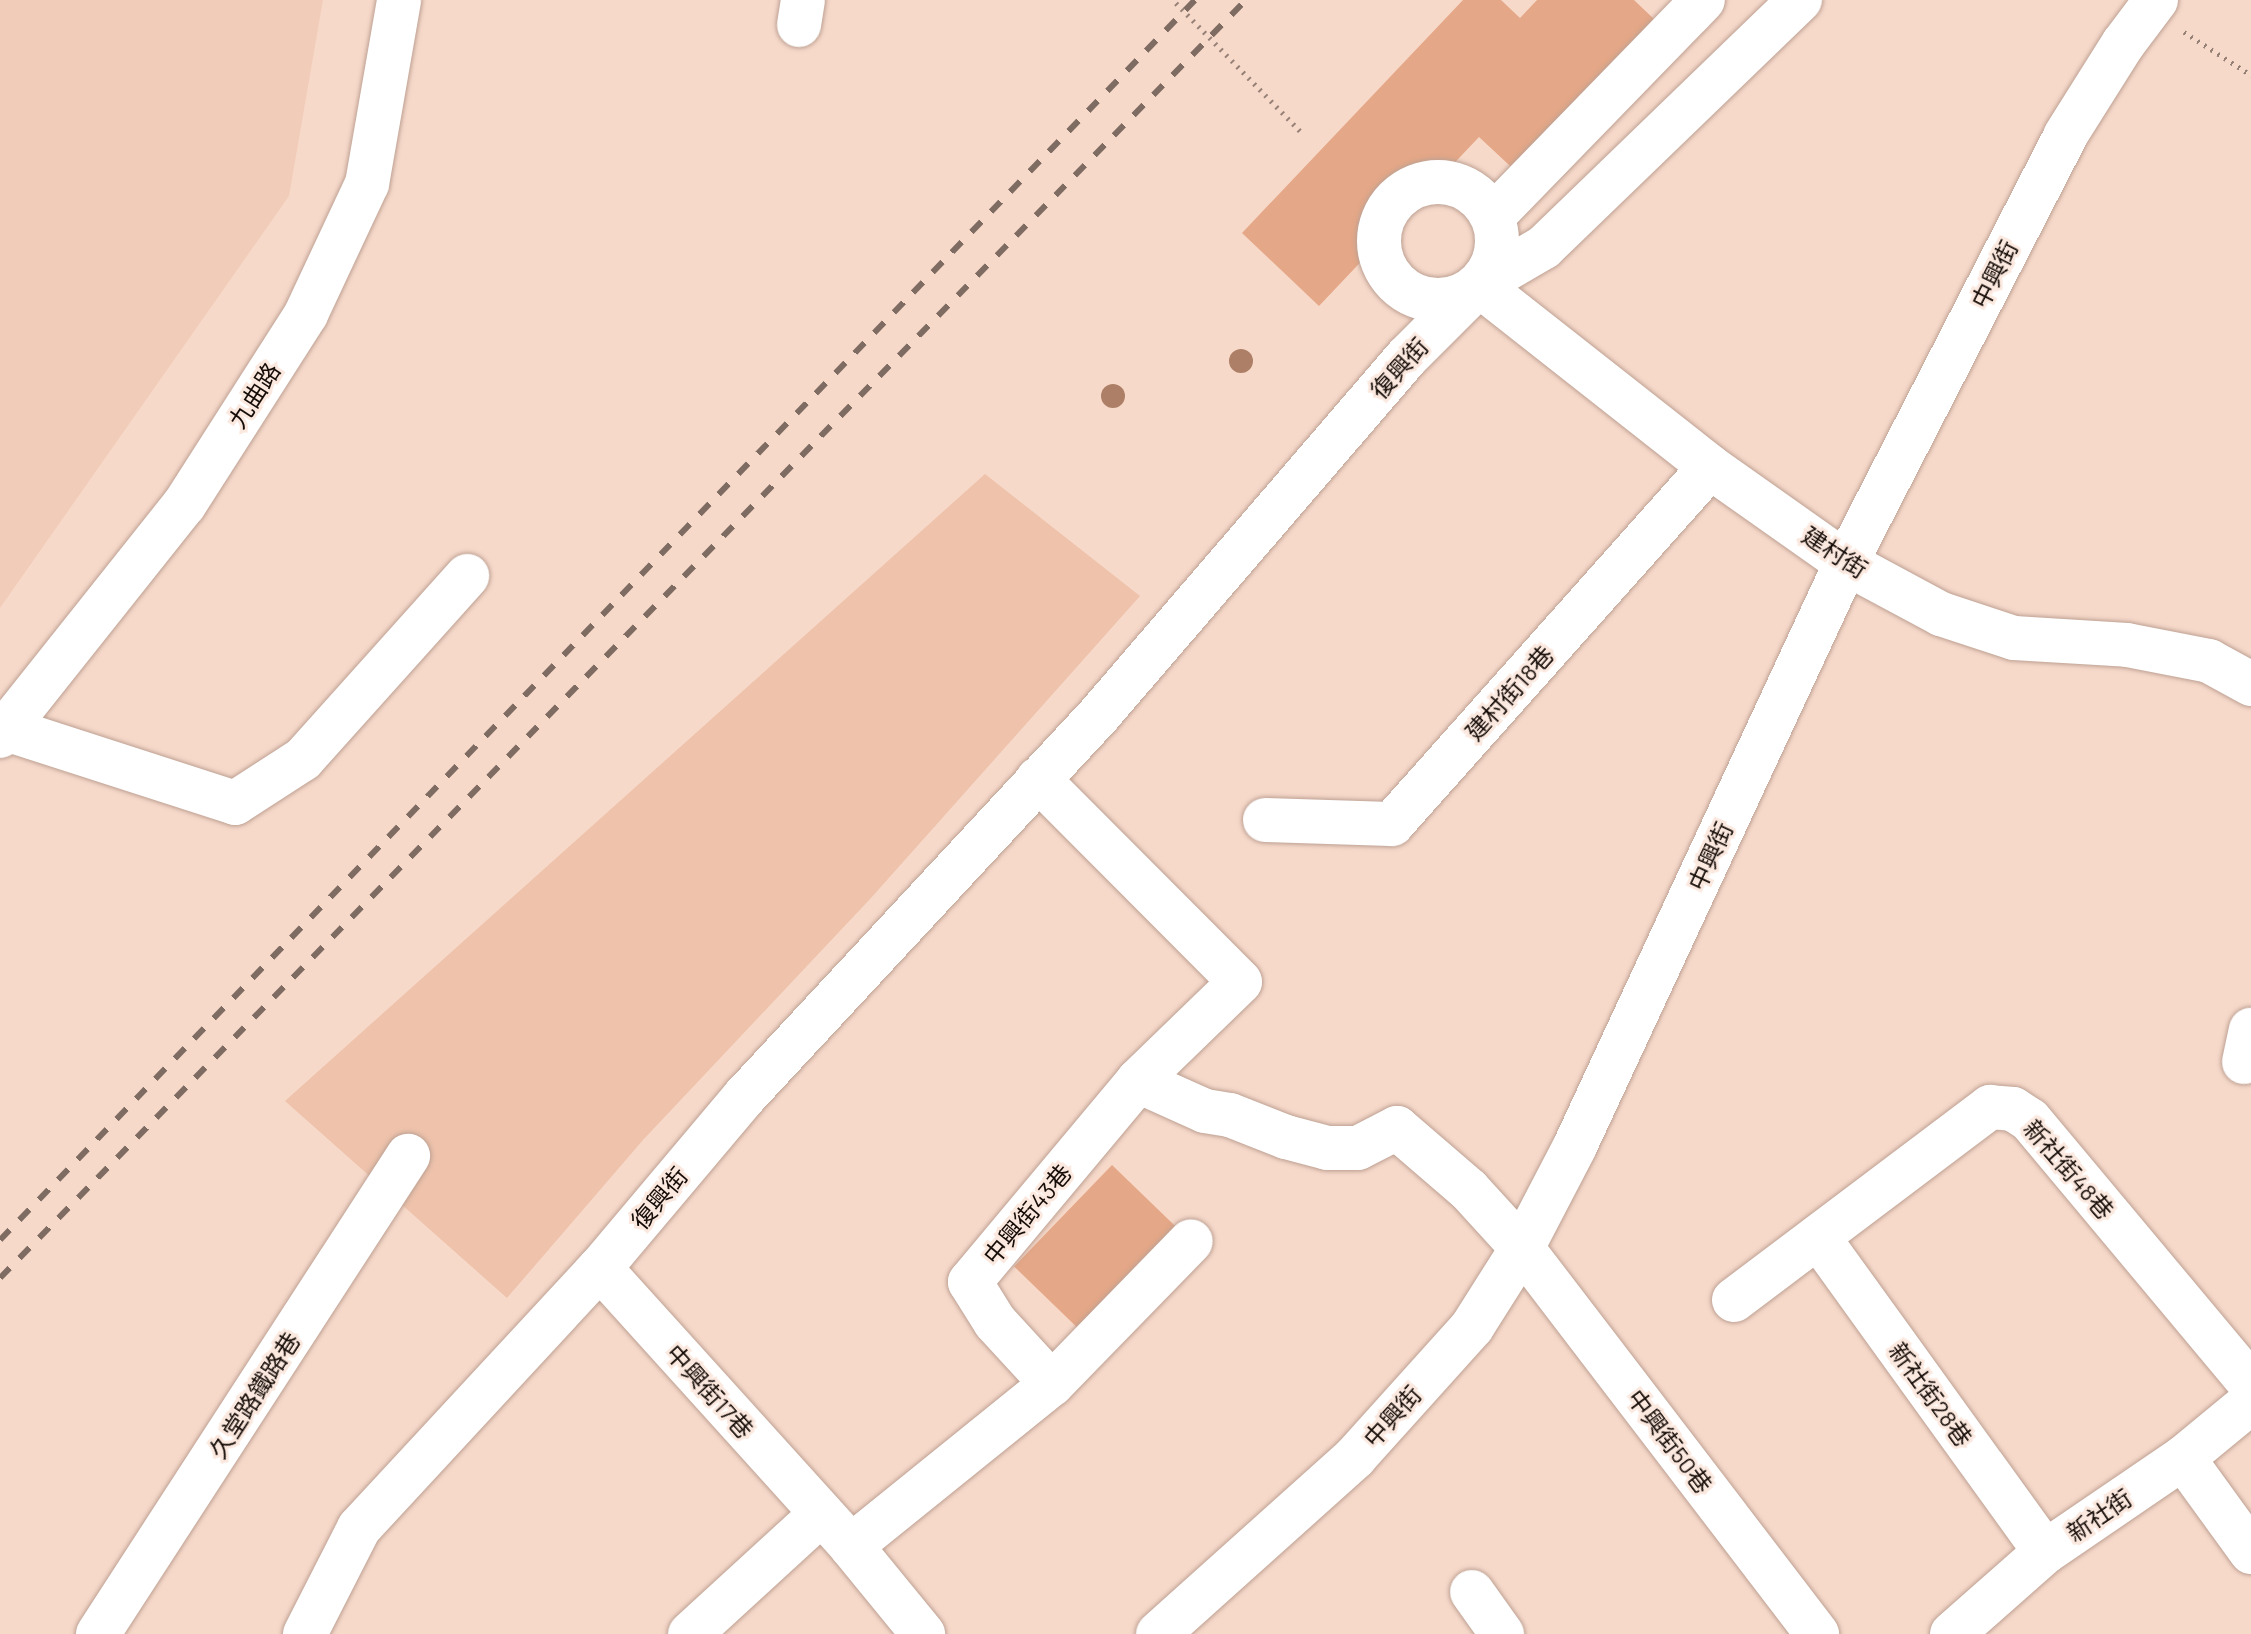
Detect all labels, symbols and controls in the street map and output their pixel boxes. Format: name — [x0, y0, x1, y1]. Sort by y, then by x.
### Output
street label: 中興街 — [1965, 235, 2023, 313]
street label: 復興街 — [1364, 332, 1434, 404]
street label: 九曲路 — [222, 357, 286, 433]
street label: 建村街 — [1797, 520, 1873, 584]
street label: 建村街18巷 — [1459, 640, 1559, 746]
street label: 中興街 — [1682, 817, 1738, 895]
street label: 新社街48巷 — [2018, 1114, 2120, 1224]
street label: 中興街43巷 — [977, 1158, 1077, 1270]
street label: 復興街 — [625, 1161, 693, 1235]
street label: 久堂路鐵路巷 — [203, 1327, 305, 1463]
street label: 新社街28巷 — [1884, 1336, 1978, 1452]
street label: 中興街17巷 — [661, 1338, 759, 1444]
street label: 中興街 — [1357, 1380, 1427, 1452]
street label: 中興街50巷 — [1622, 1384, 1718, 1498]
street label: 新社街 — [2061, 1483, 2137, 1547]

